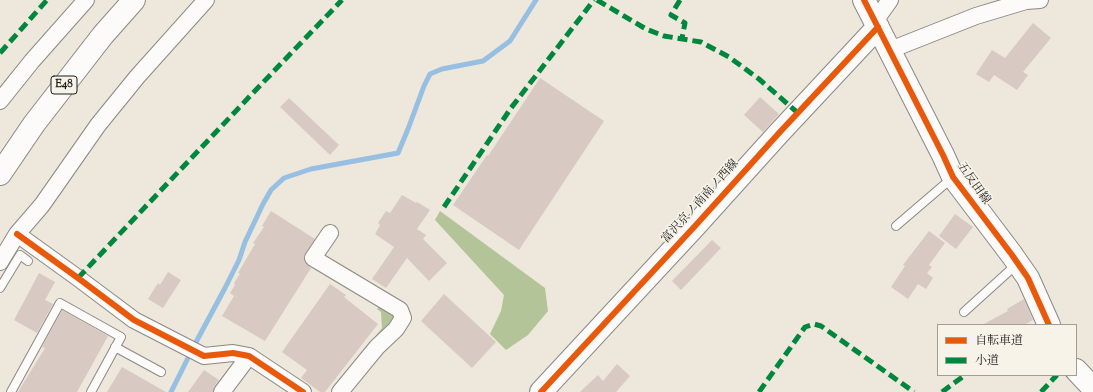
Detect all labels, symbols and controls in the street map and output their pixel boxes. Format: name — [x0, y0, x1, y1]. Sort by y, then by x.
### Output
road number: E48 — [51, 76, 77, 94]
street label: 富沢京ノ南南ノ西線 — [660, 157, 742, 247]
street label: 五反田線 — [953, 160, 993, 208]
legend — [937, 324, 1077, 376]
text: 自転車道 — [975, 332, 1023, 350]
text: 小道 — [975, 352, 999, 370]

